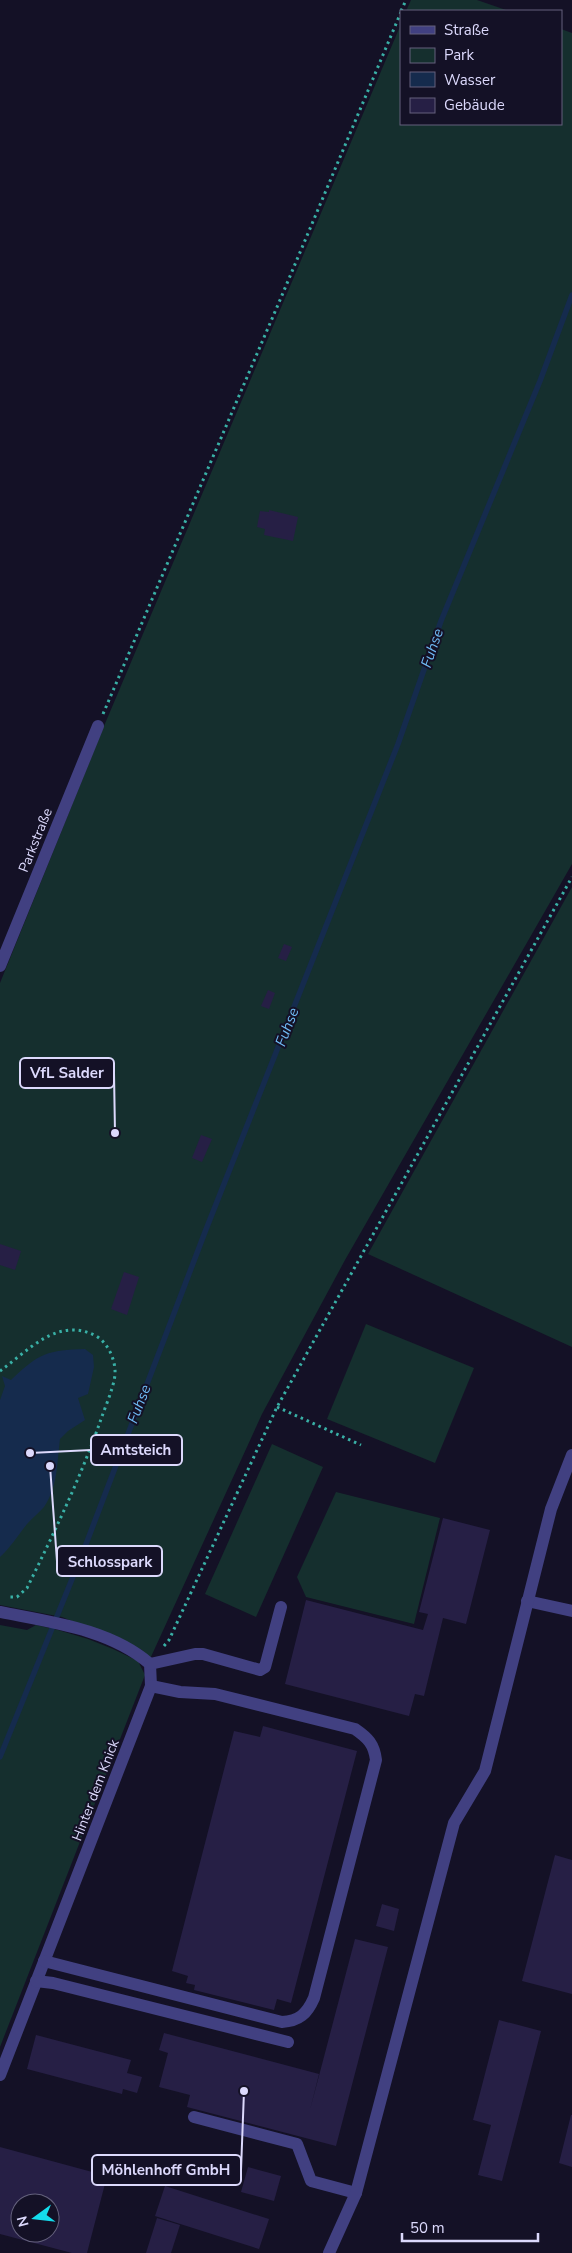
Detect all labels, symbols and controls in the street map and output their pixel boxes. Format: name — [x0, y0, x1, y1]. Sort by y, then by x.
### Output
legend — [400, 10, 562, 125]
text: Straße — [444, 20, 489, 40]
text: Park — [444, 45, 474, 65]
text: Wasser — [444, 70, 496, 90]
text: Gebäude — [444, 95, 505, 115]
water label: Fuhse — [416, 626, 448, 670]
street label: Parkstraße — [14, 805, 57, 875]
water label: Fuhse — [270, 1005, 304, 1049]
callout: VfL Salder — [20, 1058, 114, 1088]
text: VfL Salder — [29, 1063, 104, 1083]
water label: Fuhse — [122, 1382, 156, 1426]
callout: Amtsteich — [91, 1435, 182, 1465]
text: Amtsteich — [101, 1440, 171, 1460]
callout: Schlosspark — [57, 1546, 162, 1576]
text: Schlosspark — [68, 1552, 153, 1572]
street label: Hinter dem Knick — [67, 1736, 124, 1844]
callout: Möhlenhoff GmbH — [92, 2155, 241, 2185]
text: Möhlenhoff GmbH — [102, 2160, 230, 2180]
north arrow — [10, 2193, 60, 2243]
scale bar — [402, 2210, 538, 2242]
text: N — [12, 2214, 33, 2229]
text: 50 m — [410, 2218, 445, 2238]

